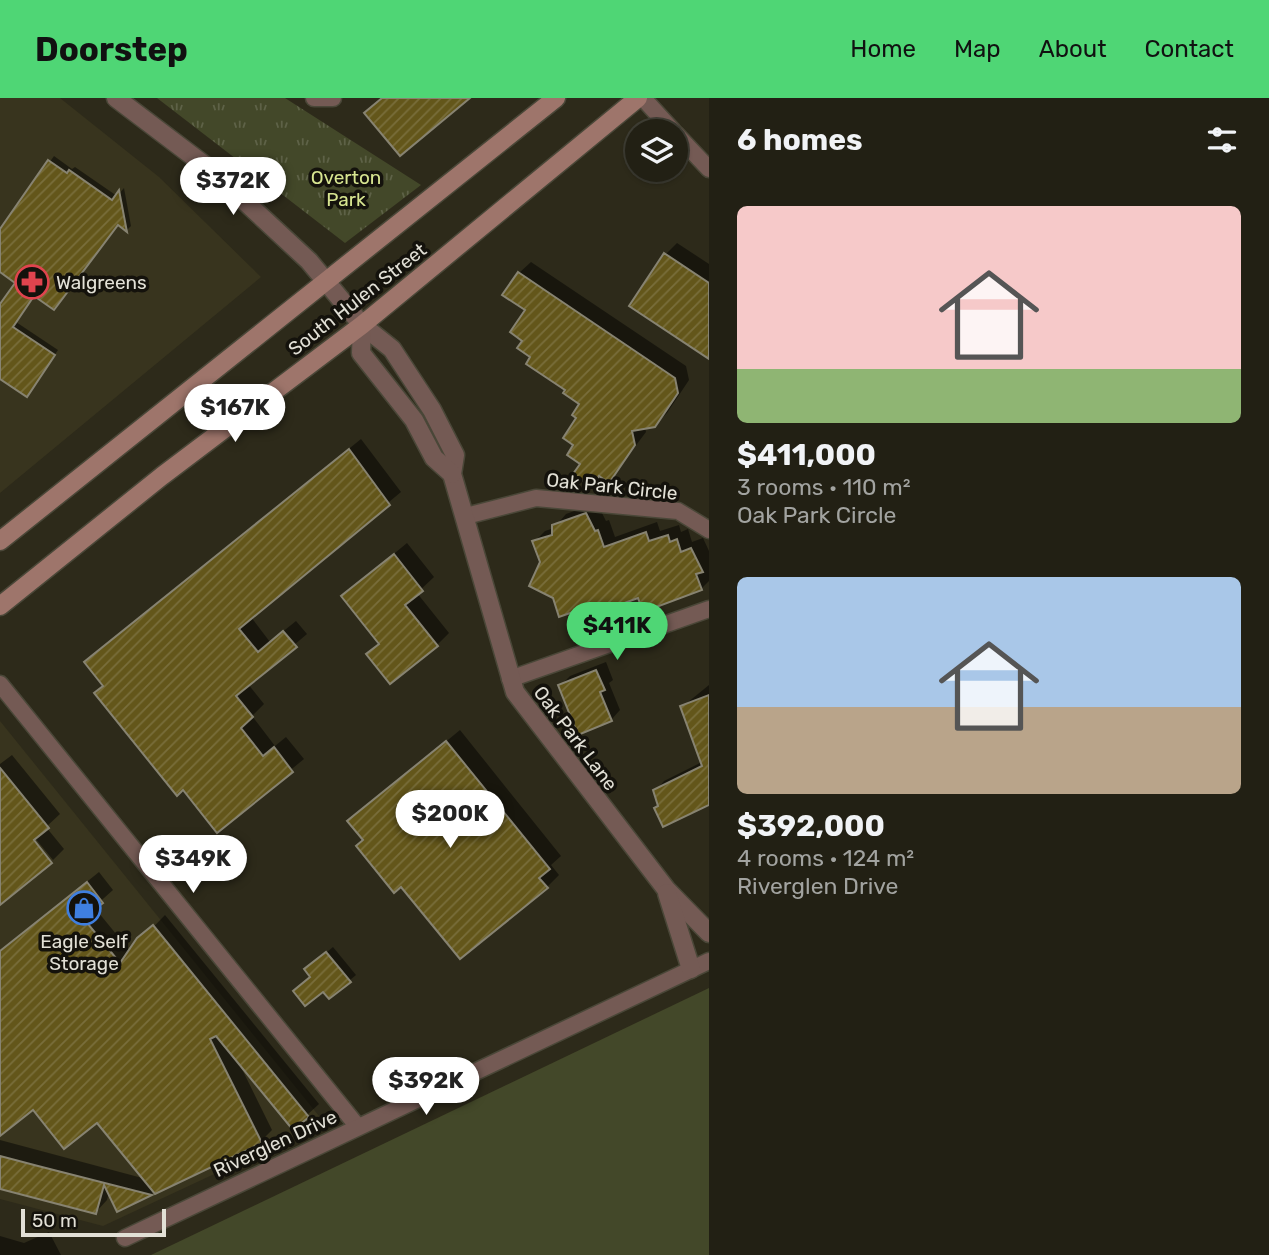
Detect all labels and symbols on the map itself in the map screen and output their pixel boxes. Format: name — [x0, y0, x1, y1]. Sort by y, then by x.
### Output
pin: $372K — [184, 158, 282, 217]
park label: Overton Park — [311, 166, 381, 211]
street label: South Hulen Street — [284, 238, 431, 361]
pharmacy icon: Walgreens — [13, 263, 51, 301]
place label: Walgreens — [56, 271, 147, 294]
pin: $167K — [186, 384, 284, 444]
street label: Oak Park Circle — [545, 468, 679, 505]
pin: $411K — [568, 602, 666, 662]
street label: Oak Park Lane — [529, 681, 622, 795]
pin: $200K — [401, 790, 499, 850]
pin: $349K — [144, 836, 242, 895]
shop icon: Eagle Self Storage — [65, 889, 103, 927]
place label: Eagle Self Storage — [40, 930, 129, 975]
pin: $392K — [377, 1058, 475, 1117]
street label: Riverglen Drive — [210, 1105, 341, 1182]
scale bar — [21, 1206, 166, 1238]

